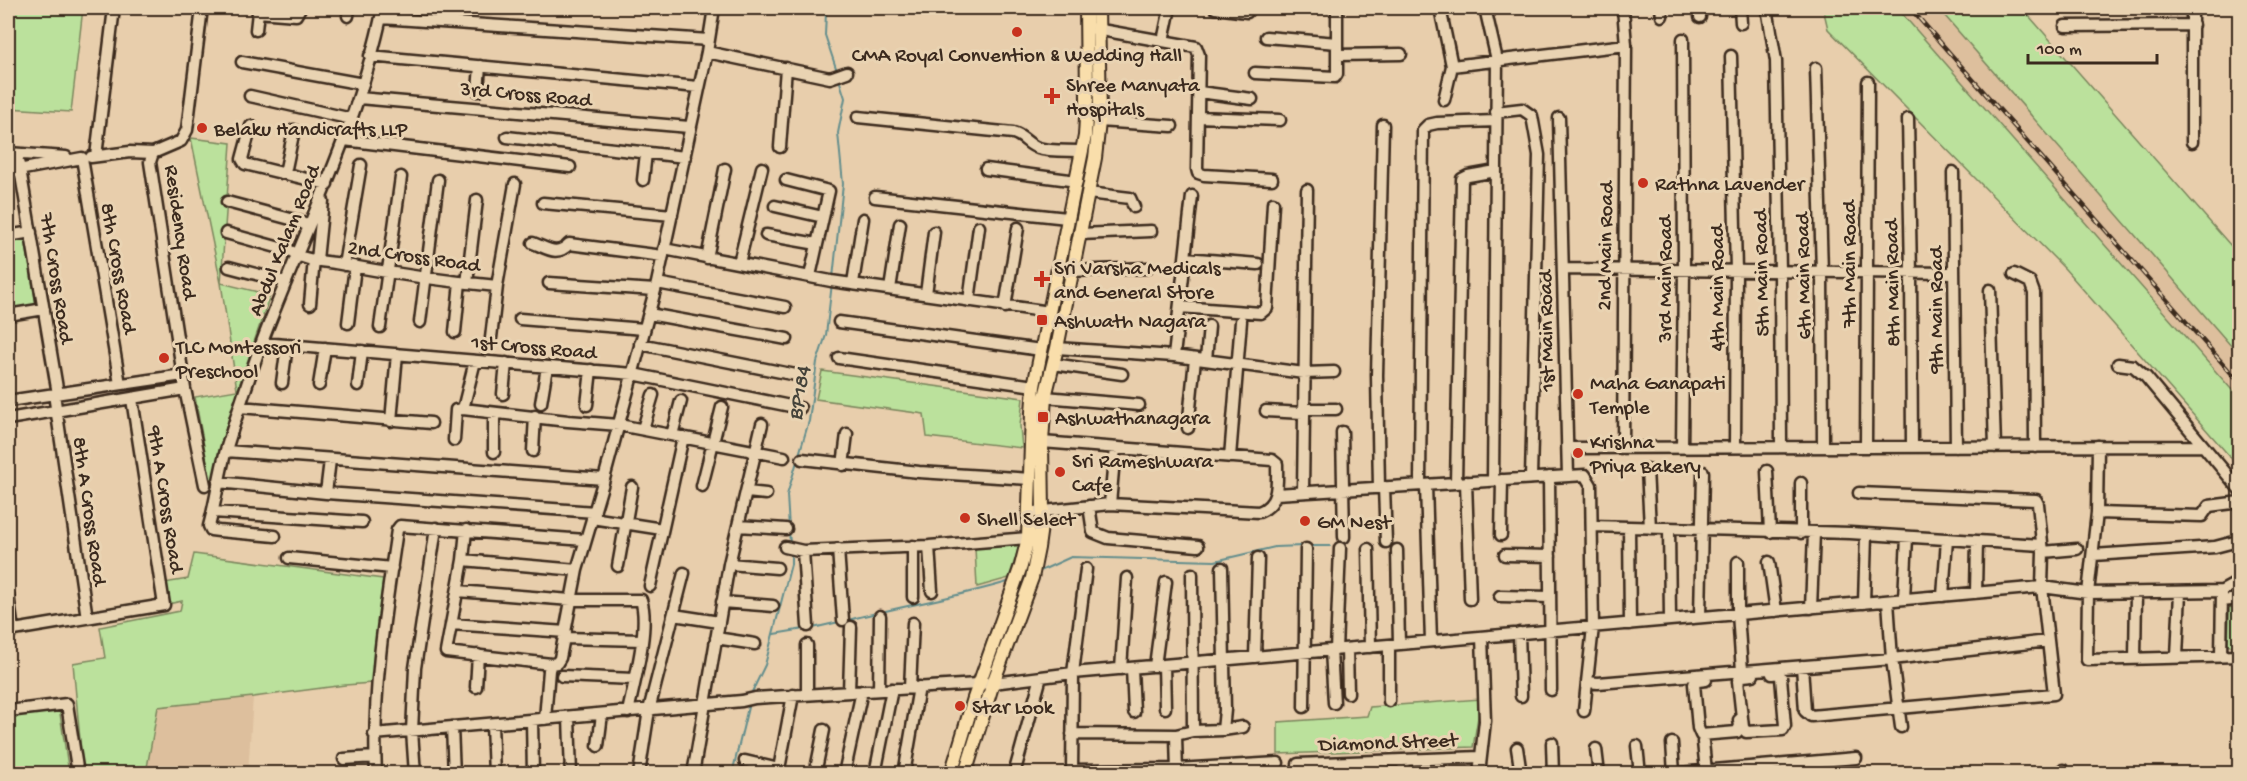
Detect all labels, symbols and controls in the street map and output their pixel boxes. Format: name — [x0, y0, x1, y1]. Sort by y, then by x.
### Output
marker: CMA Royal Convention & Wedding Hall — [1010, 25, 1024, 39]
scale bar — [2028, 27, 2157, 65]
text: 100 m — [2036, 40, 2082, 61]
place label: CMA Royal Convention & Wedding Hall — [852, 45, 1182, 70]
place label: Shree Manyata Hospitals — [1066, 75, 1201, 124]
street label: 3rd Cross Road — [458, 78, 594, 115]
marker: Shree Manyata Hospitals — [1043, 87, 1061, 105]
place label: Belaku Handicrafts LLP — [213, 119, 408, 144]
marker: Belaku Handicrafts LLP — [195, 121, 209, 135]
street label: Abdul Kalam Road — [245, 161, 329, 320]
street label: Residency Road — [157, 164, 201, 303]
place label: Rathna Lavender — [1655, 174, 1806, 199]
marker: Rathna Lavender — [1636, 176, 1650, 190]
street label: 2nd Main Road — [1594, 180, 1621, 311]
street label: 7th Main Road — [1839, 199, 1864, 329]
street label: 8th Cross Road — [93, 201, 141, 338]
street label: 5th Main Road — [1750, 207, 1777, 337]
street label: 7th Cross Road — [32, 211, 77, 347]
street label: 6th Main Road — [1792, 211, 1819, 340]
street label: 3rd Main Road — [1655, 214, 1680, 344]
street label: 8th Main Road — [1881, 217, 1908, 347]
street label: 4th Main Road — [1707, 223, 1732, 351]
street label: 2nd Cross Road — [346, 237, 483, 280]
street label: 9th Main Road — [1926, 245, 1951, 374]
place label: Sri Varsha Medicals and General Store — [1054, 258, 1222, 307]
street label: 1st Main Road — [1535, 268, 1562, 393]
marker: Sri Varsha Medicals and General Store — [1035, 272, 1049, 286]
place label: Ashwath Nagara — [1054, 311, 1208, 336]
marker: Ashwath Nagara — [1035, 313, 1049, 327]
street label: 1st Cross Road — [469, 331, 599, 368]
place label: TLC Montessori Preschool — [175, 337, 301, 386]
marker: TLC Montessori Preschool — [157, 351, 171, 365]
water label: BP184 — [783, 364, 819, 423]
place label: Maha Ganapati Temple — [1589, 373, 1726, 422]
marker: Maha Ganapati Temple — [1571, 387, 1585, 401]
place label: Ashwathanagara — [1055, 408, 1212, 433]
marker: Ashwathanagara — [1036, 410, 1050, 424]
street label: 9th A Cross Road — [139, 423, 188, 577]
place label: Krishna Priya Bakery — [1589, 432, 1701, 481]
street label: 8th A Cross Road — [65, 436, 111, 589]
marker: Krishna Priya Bakery — [1571, 446, 1585, 460]
place label: Sri Rameshwara Cafe — [1072, 451, 1214, 500]
marker: Sri Rameshwara Cafe — [1053, 465, 1067, 479]
place label: Shell Select — [977, 509, 1077, 534]
marker: Shell Select — [958, 511, 972, 525]
place label: GM Nest — [1317, 512, 1393, 537]
marker: GM Nest — [1298, 514, 1312, 528]
place label: Star Look — [972, 697, 1056, 722]
marker: Star Look — [953, 699, 967, 713]
street label: Diamond Street — [1316, 729, 1460, 759]

